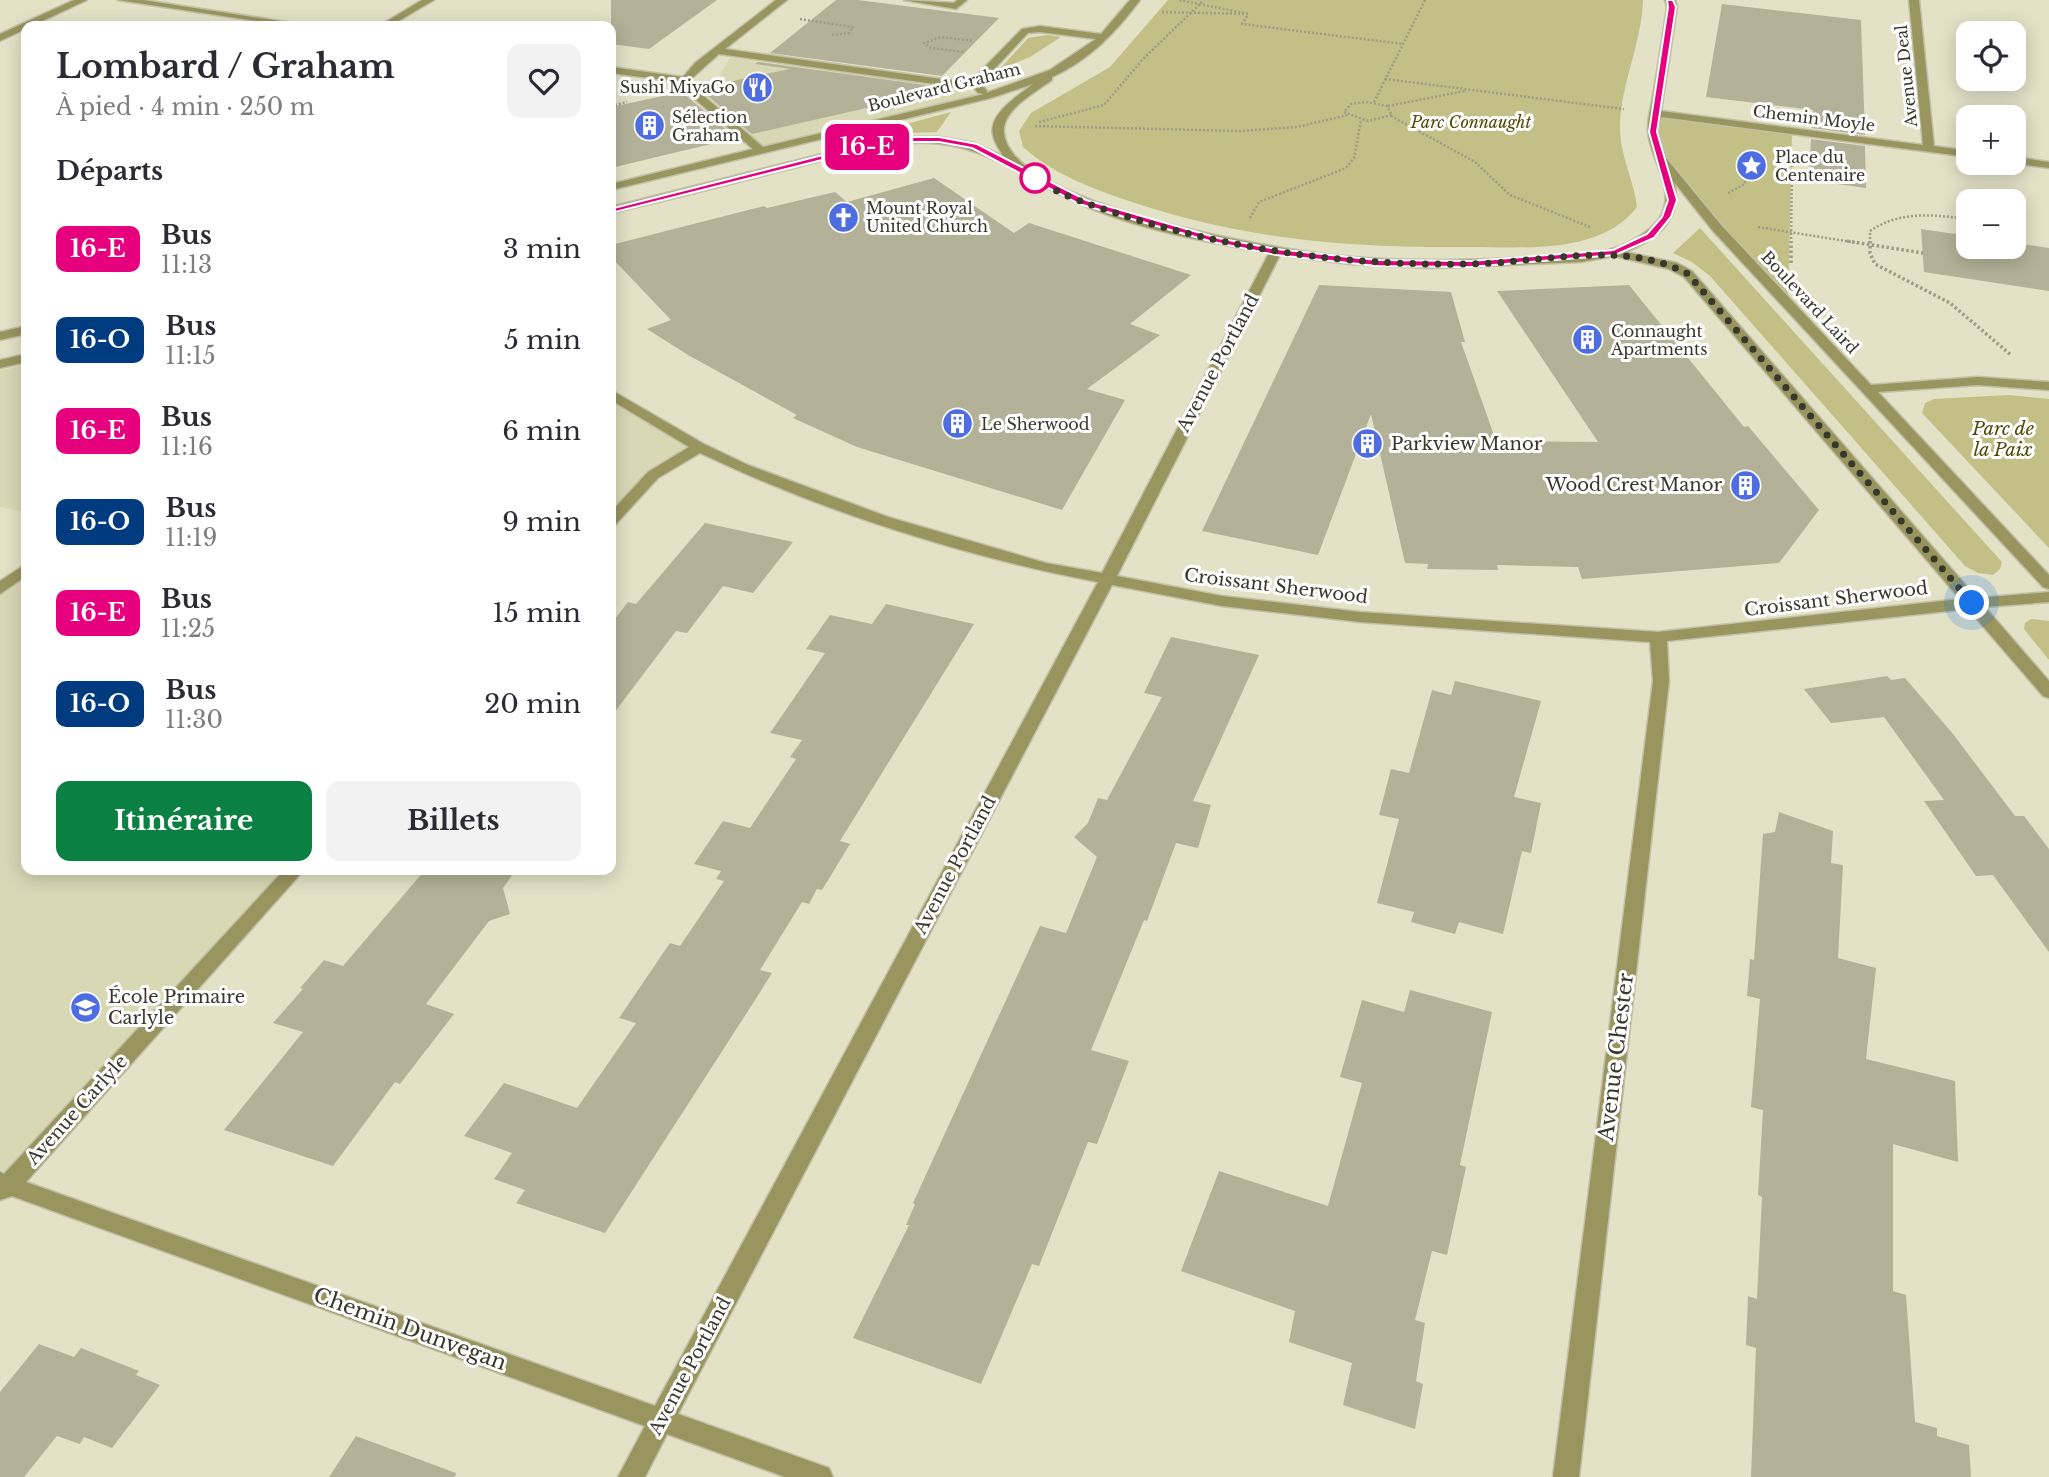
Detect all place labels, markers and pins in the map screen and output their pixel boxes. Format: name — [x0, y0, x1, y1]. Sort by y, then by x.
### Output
restaurant icon: Sushi MiyaGo — [741, 70, 775, 104]
place label: Sushi MiyaGo — [620, 77, 735, 97]
place label: Sélection Graham — [672, 107, 747, 145]
building icon: Sélection Graham — [632, 109, 666, 143]
place label: Place du Centenaire — [1775, 147, 1865, 185]
place icon: Place du Centenaire — [1735, 149, 1769, 183]
unlabelled marker — [1020, 163, 1050, 193]
place label: Mount Royal United Church — [866, 198, 988, 236]
church icon: Mount Royal United Church — [826, 200, 860, 234]
place label: Connaught Apartments — [1610, 321, 1707, 359]
building icon: Connaught Apartments — [1571, 323, 1605, 357]
building icon: Le Sherwood — [941, 407, 975, 441]
place label: Le Sherwood — [981, 414, 1090, 434]
building icon: Parkview Manor — [1351, 427, 1385, 461]
place label: Parkview Manor — [1391, 433, 1543, 455]
building icon: Wood Crest Manor — [1728, 468, 1762, 502]
place label: Wood Crest Manor — [1545, 474, 1722, 496]
place label: École Primaire Carlyle — [108, 985, 245, 1029]
school or university icon: École Primaire Carlyle — [68, 990, 102, 1024]

